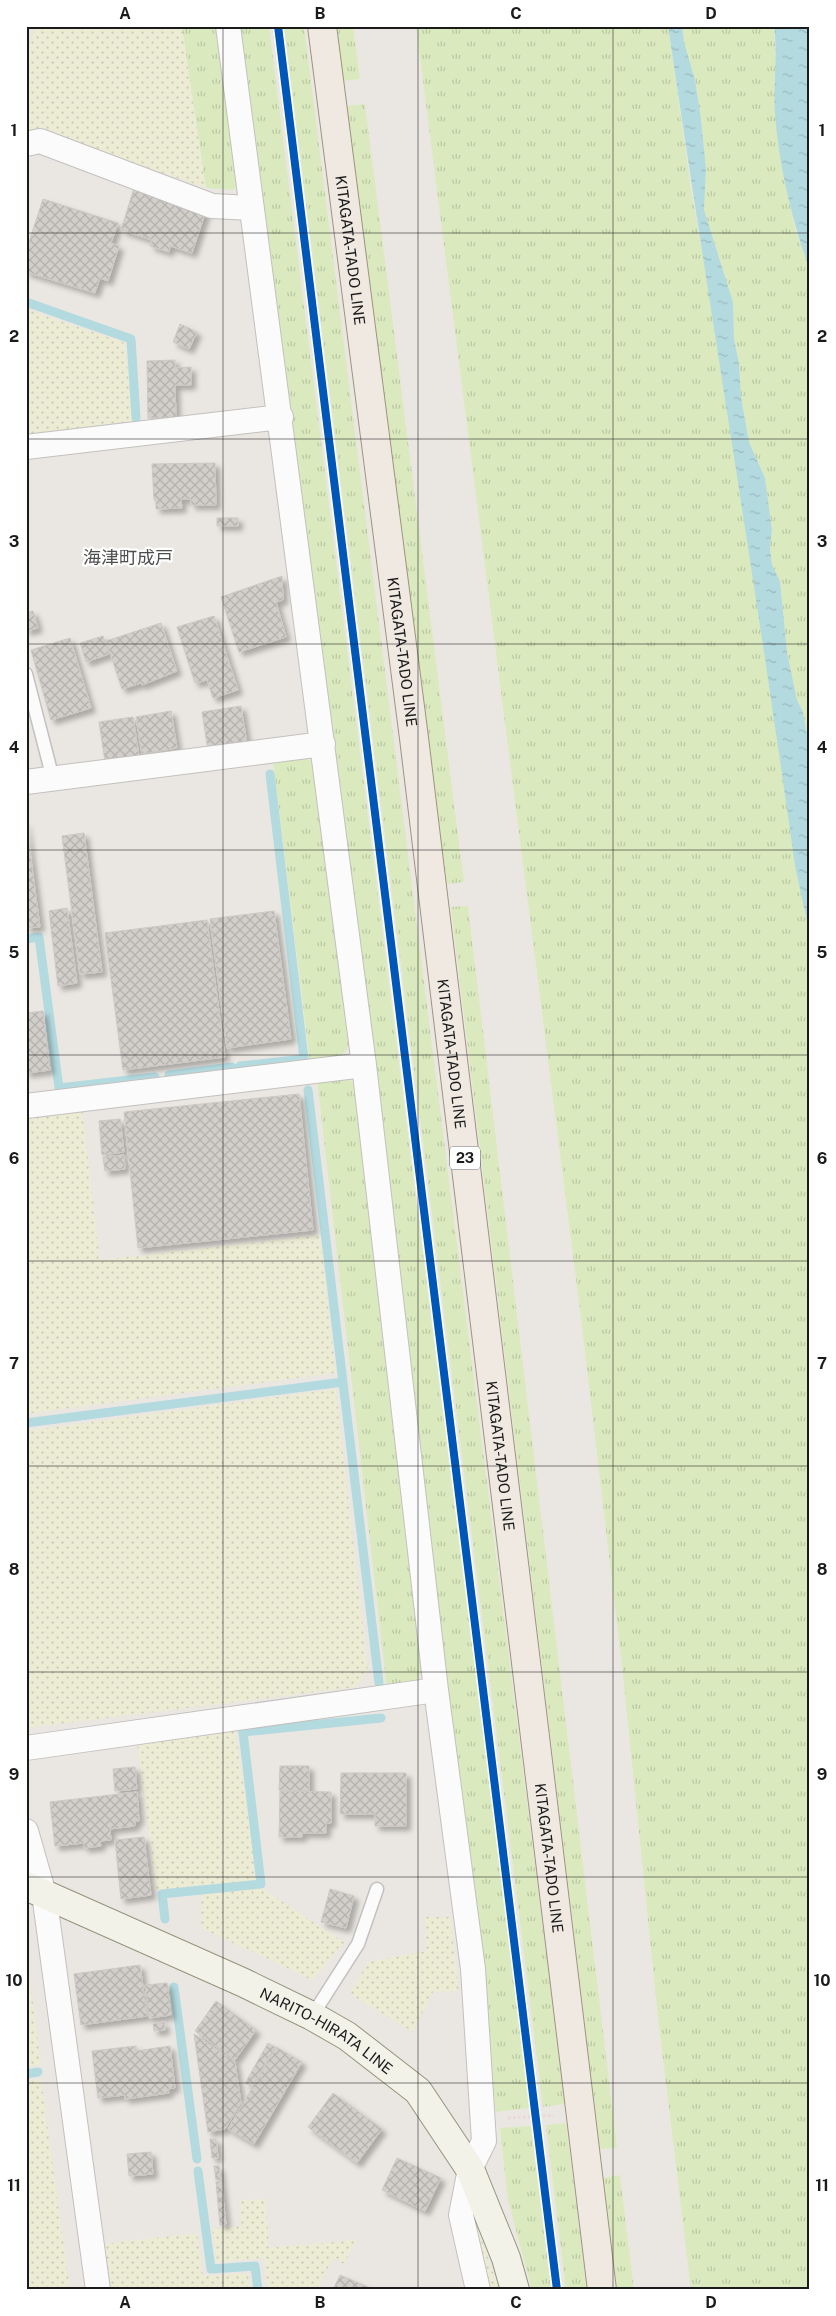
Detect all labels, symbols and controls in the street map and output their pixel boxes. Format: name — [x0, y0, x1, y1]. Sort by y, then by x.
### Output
text: A — [119, 4, 131, 23]
text: B — [315, 4, 326, 23]
text: C — [510, 4, 522, 23]
text: D — [705, 4, 717, 23]
text: 1 — [11, 121, 17, 140]
text: 1 — [819, 121, 825, 140]
street label: KITAGATA-TADO LINE — [333, 174, 369, 326]
text: 2 — [9, 327, 19, 346]
text: 2 — [817, 327, 827, 346]
text: 3 — [9, 532, 19, 551]
text: 3 — [817, 532, 827, 551]
district label: 海津町成戸 — [83, 547, 173, 568]
street label: KITAGATA-TADO LINE — [385, 576, 421, 728]
text: 4 — [9, 738, 20, 757]
text: 4 — [817, 738, 828, 757]
text: 5 — [9, 943, 20, 962]
text: 5 — [817, 943, 828, 962]
street label: KITAGATA-TADO LINE — [435, 978, 470, 1130]
road number: 23 — [450, 1146, 480, 1170]
text: 6 — [9, 1149, 19, 1168]
text: 6 — [817, 1149, 827, 1168]
text: 7 — [9, 1354, 19, 1373]
text: 7 — [817, 1354, 827, 1373]
street label: KITAGATA-TADO LINE — [483, 1380, 518, 1532]
text: 8 — [9, 1560, 20, 1579]
text: 8 — [817, 1560, 828, 1579]
text: 9 — [9, 1765, 19, 1784]
text: 9 — [817, 1765, 827, 1784]
street label: KITAGATA-TADO LINE — [532, 1782, 567, 1934]
text: 10 — [5, 1971, 23, 1990]
text: 10 — [813, 1971, 831, 1990]
street label: NARITO-HIRATA LINE — [257, 1984, 396, 2077]
text: 11 — [7, 2176, 21, 2195]
text: 11 — [815, 2176, 829, 2195]
text: A — [119, 2293, 131, 2312]
text: B — [315, 2293, 326, 2312]
text: C — [510, 2293, 522, 2312]
text: D — [705, 2293, 717, 2312]

